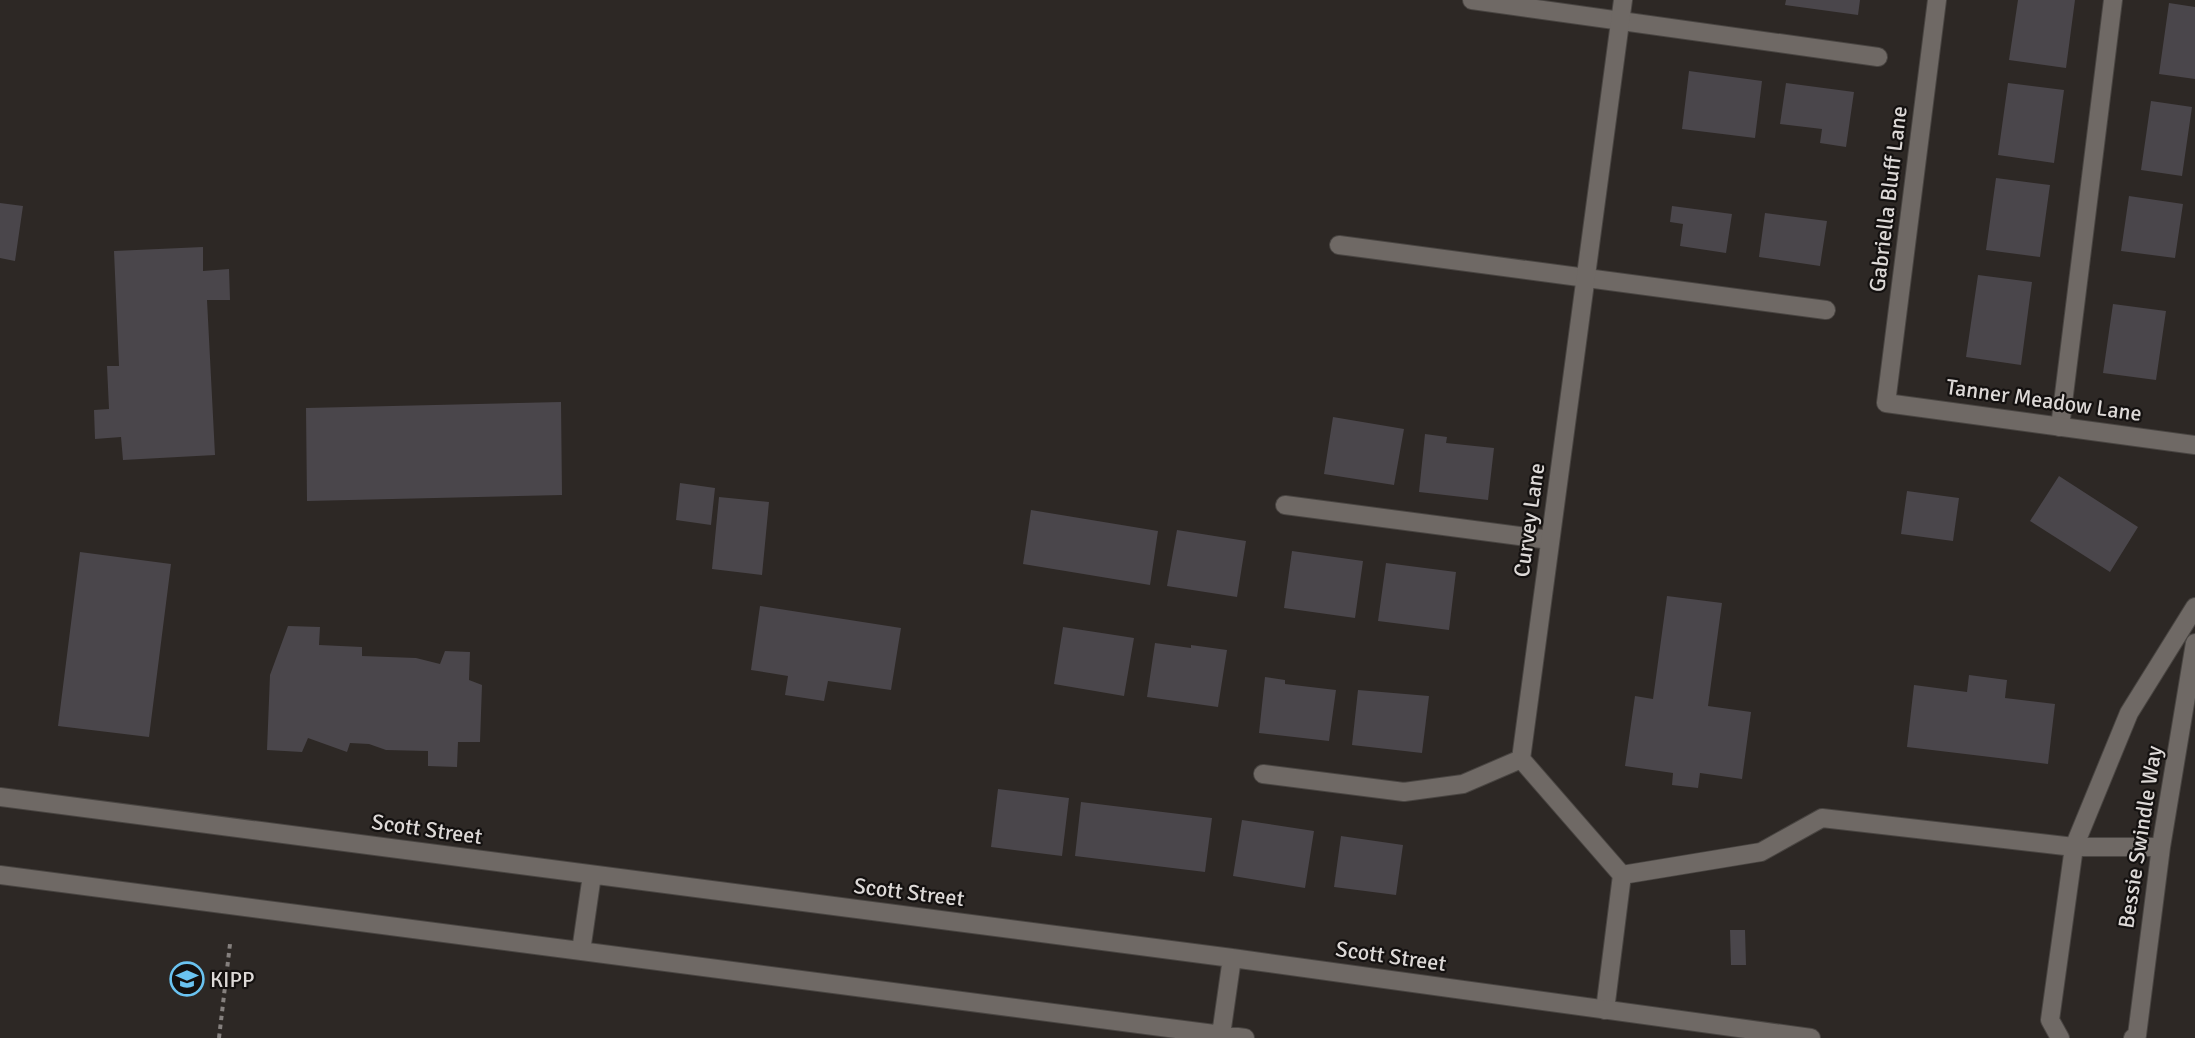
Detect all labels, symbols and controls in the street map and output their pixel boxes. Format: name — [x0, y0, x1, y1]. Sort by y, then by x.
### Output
street label: Gabriella Bluff Lane — [1863, 105, 1913, 293]
street label: Tanner Meadow Lane — [1944, 373, 2144, 427]
street label: Curvey Lane — [1508, 461, 1550, 579]
street label: Bessie Swindle Way — [2112, 743, 2168, 930]
street label: Scott Street — [370, 808, 484, 850]
street label: Scott Street — [852, 872, 966, 912]
street label: Scott Street — [1334, 935, 1448, 977]
school or university icon: KIPP — [169, 961, 205, 997]
place label: KIPP — [210, 966, 255, 993]

